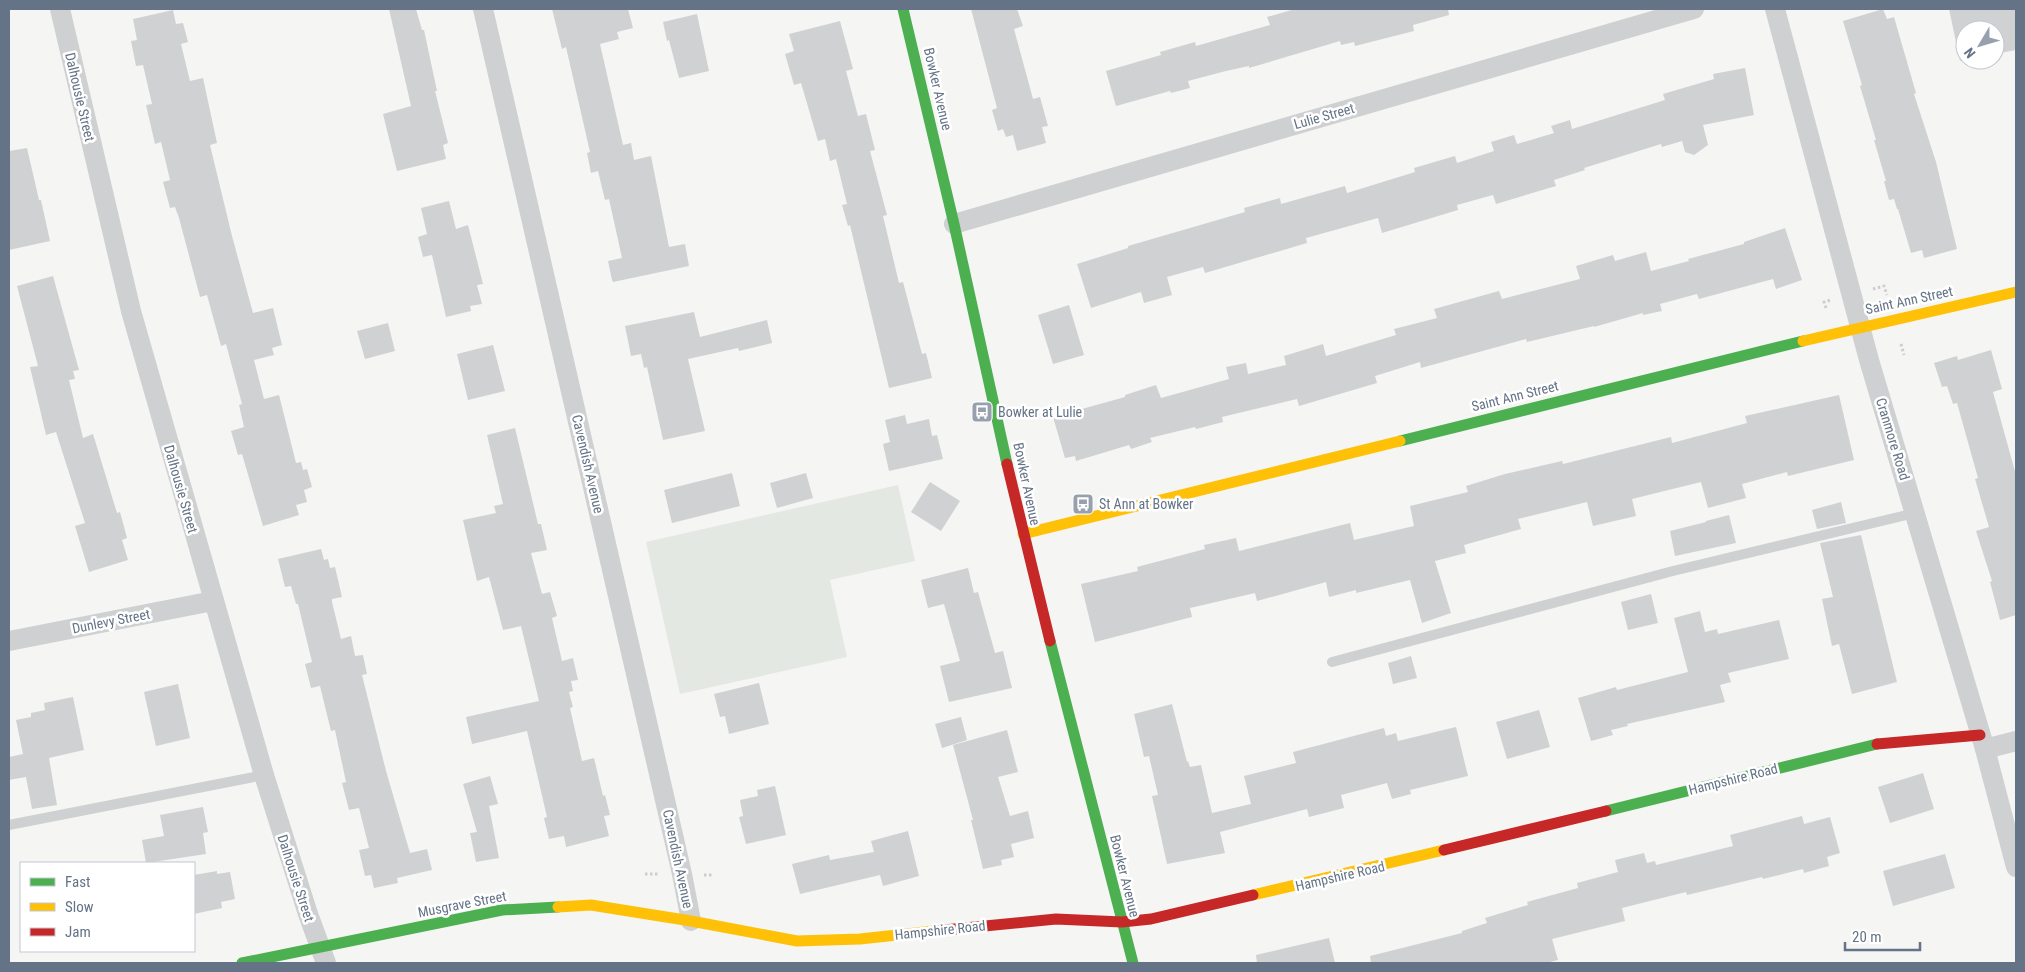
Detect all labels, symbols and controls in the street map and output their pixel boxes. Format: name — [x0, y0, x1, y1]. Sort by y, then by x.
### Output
north arrow — [1955, 20, 2005, 70]
text: N — [1961, 45, 1979, 61]
street label: Bowker Avenue — [921, 46, 955, 132]
street label: Dalhousie Street — [62, 51, 98, 143]
street label: Lulie Street — [1292, 100, 1356, 132]
street label: Saint Ann Street — [1864, 283, 1954, 317]
street label: Saint Ann Street — [1470, 377, 1560, 415]
street label: Cranmore Road — [1873, 396, 1913, 482]
bus stop icon: Bowker at Lulie — [970, 400, 994, 424]
place label: Bowker at Lulie — [998, 404, 1083, 420]
street label: Cavendish Avenue — [569, 413, 607, 515]
street label: Bowker Avenue — [1010, 441, 1044, 527]
street label: Dalhousie Street — [161, 443, 201, 535]
bus stop icon: St Ann at Bowker — [1071, 492, 1095, 516]
place label: St Ann at Bowker — [1099, 496, 1193, 512]
street label: Dunlevy Street — [71, 606, 151, 636]
street label: Hampshire Road — [1687, 760, 1779, 798]
street label: Cavendish Avenue — [660, 808, 696, 910]
street label: Dalhousie Street — [274, 832, 318, 924]
street label: Bowker Avenue — [1107, 833, 1143, 919]
street label: Hampshire Road — [1294, 858, 1386, 894]
legend — [20, 862, 195, 952]
text: Fast — [65, 873, 90, 891]
street label: Musgrave Street — [416, 888, 508, 920]
text: Slow — [65, 898, 94, 916]
street label: Hampshire Road — [894, 917, 986, 943]
scale bar — [1845, 920, 1920, 952]
text: Jam — [65, 923, 91, 941]
text: 20 m — [1852, 928, 1882, 946]

